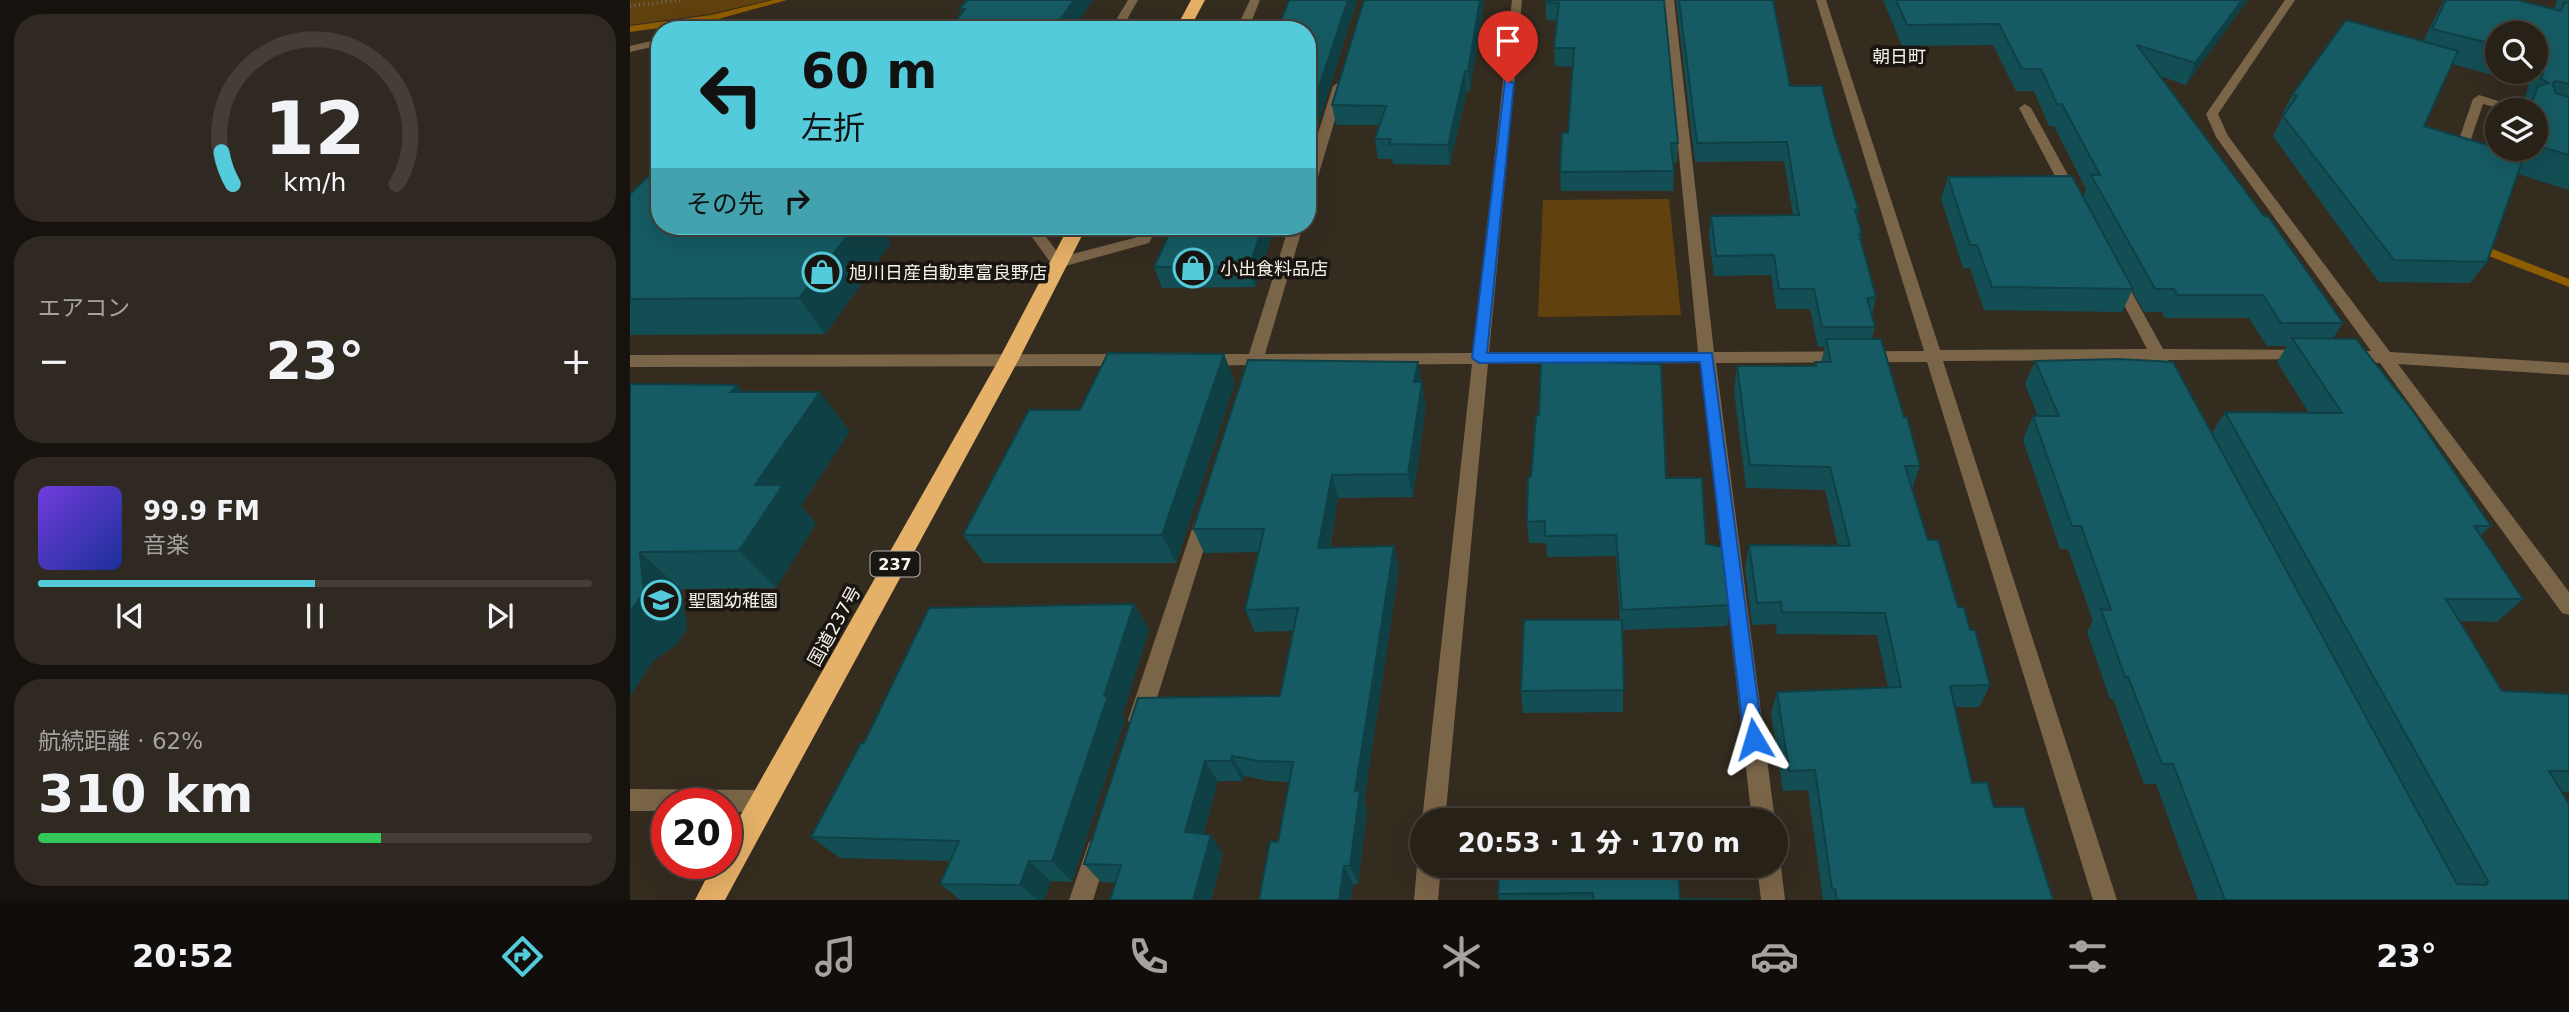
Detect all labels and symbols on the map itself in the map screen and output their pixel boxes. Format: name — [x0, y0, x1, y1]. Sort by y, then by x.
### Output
pin — [1478, 11, 1538, 83]
district label: 朝日町 — [1872, 46, 1926, 67]
shop icon: 小出食料品店 — [1172, 247, 1214, 289]
shop icon: 旭川日産自動車富良野店 — [801, 251, 843, 293]
place label: 小出食料品店 — [1220, 258, 1328, 279]
place label: 旭川日産自動車富良野店 — [849, 262, 1047, 283]
road number: 237 — [870, 552, 920, 576]
school or university icon: 聖園幼稚園 — [640, 579, 682, 621]
street label: 国道237号 — [803, 582, 865, 670]
place label: 聖園幼稚園 — [688, 590, 778, 611]
position arrow — [1717, 702, 1791, 776]
speed limit sign: 20 — [651, 788, 742, 879]

